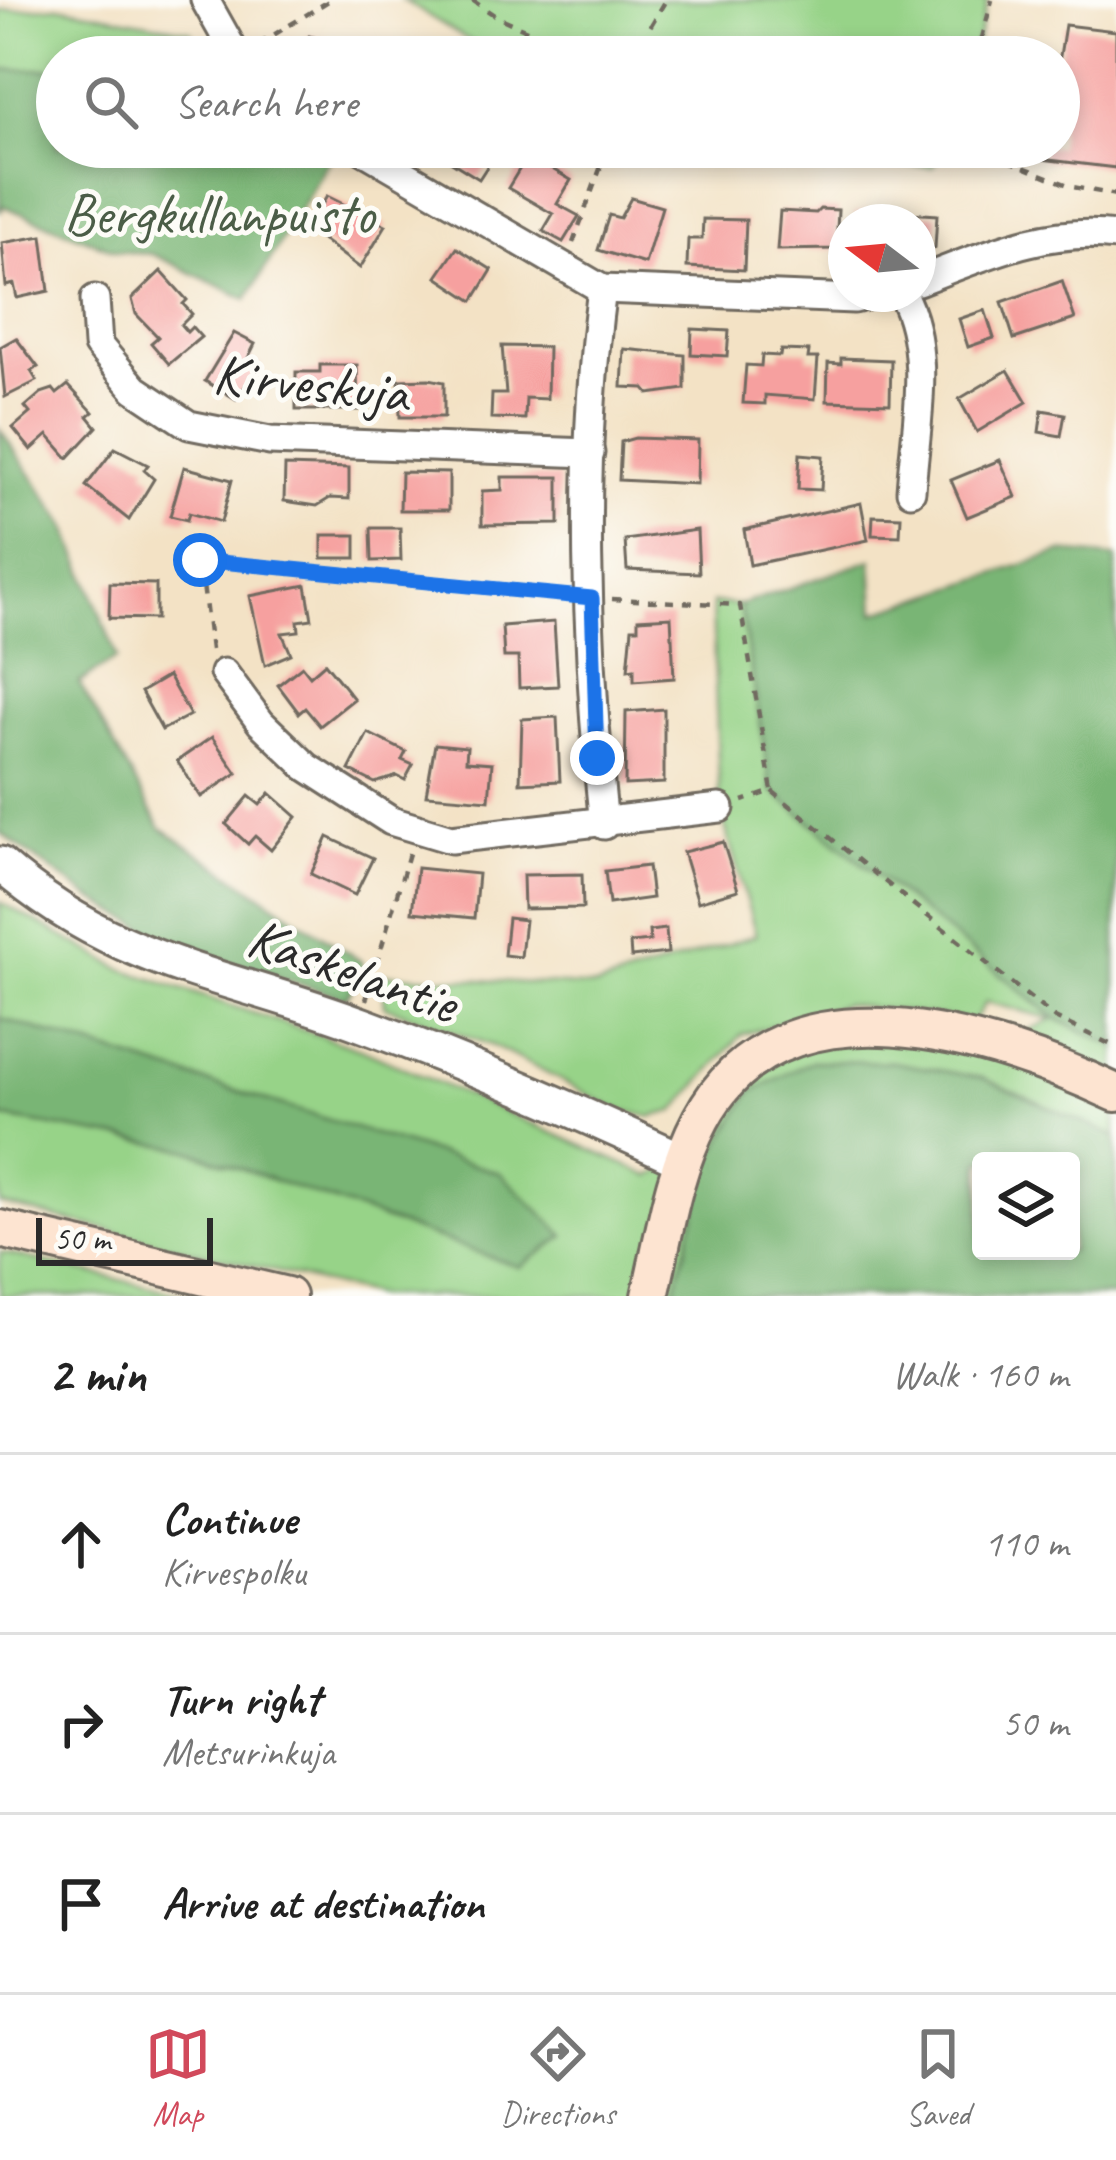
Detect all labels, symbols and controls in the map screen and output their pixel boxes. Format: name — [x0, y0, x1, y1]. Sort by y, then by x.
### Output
search box — [36, 36, 1080, 168]
icon: search — [78, 69, 144, 135]
text: Search here — [174, 74, 357, 131]
park label: Bergkullanpuisto — [64, 178, 377, 250]
north arrow — [828, 204, 936, 312]
street label: Kirveskuja — [210, 337, 416, 429]
route start — [173, 533, 227, 587]
route end — [570, 731, 624, 785]
street label: Kaskelantie — [239, 901, 470, 1040]
map controls — [972, 1152, 1080, 1260]
button: layers — [972, 1152, 1080, 1260]
scale bar — [36, 1212, 213, 1265]
text: 50 m — [54, 1218, 110, 1260]
text: 2 min — [48, 1342, 146, 1406]
text: Walk · 160 m — [892, 1350, 1068, 1399]
text: Continue — [162, 1491, 296, 1548]
icon: ahead — [48, 1511, 114, 1577]
text: 110 m — [984, 1519, 1068, 1568]
text: Kirvespolku — [162, 1548, 306, 1597]
text: Turn right — [162, 1671, 320, 1728]
icon: right — [48, 1691, 114, 1757]
text: 50 m — [1002, 1699, 1068, 1748]
text: Metsurinkuja — [162, 1728, 335, 1777]
icon: arrive — [48, 1871, 114, 1937]
text: Arrive at destination — [162, 1875, 484, 1932]
tab: Map — [145, 2021, 211, 2135]
tab: Directions — [501, 2021, 615, 2135]
tab: Saved — [905, 2021, 971, 2135]

